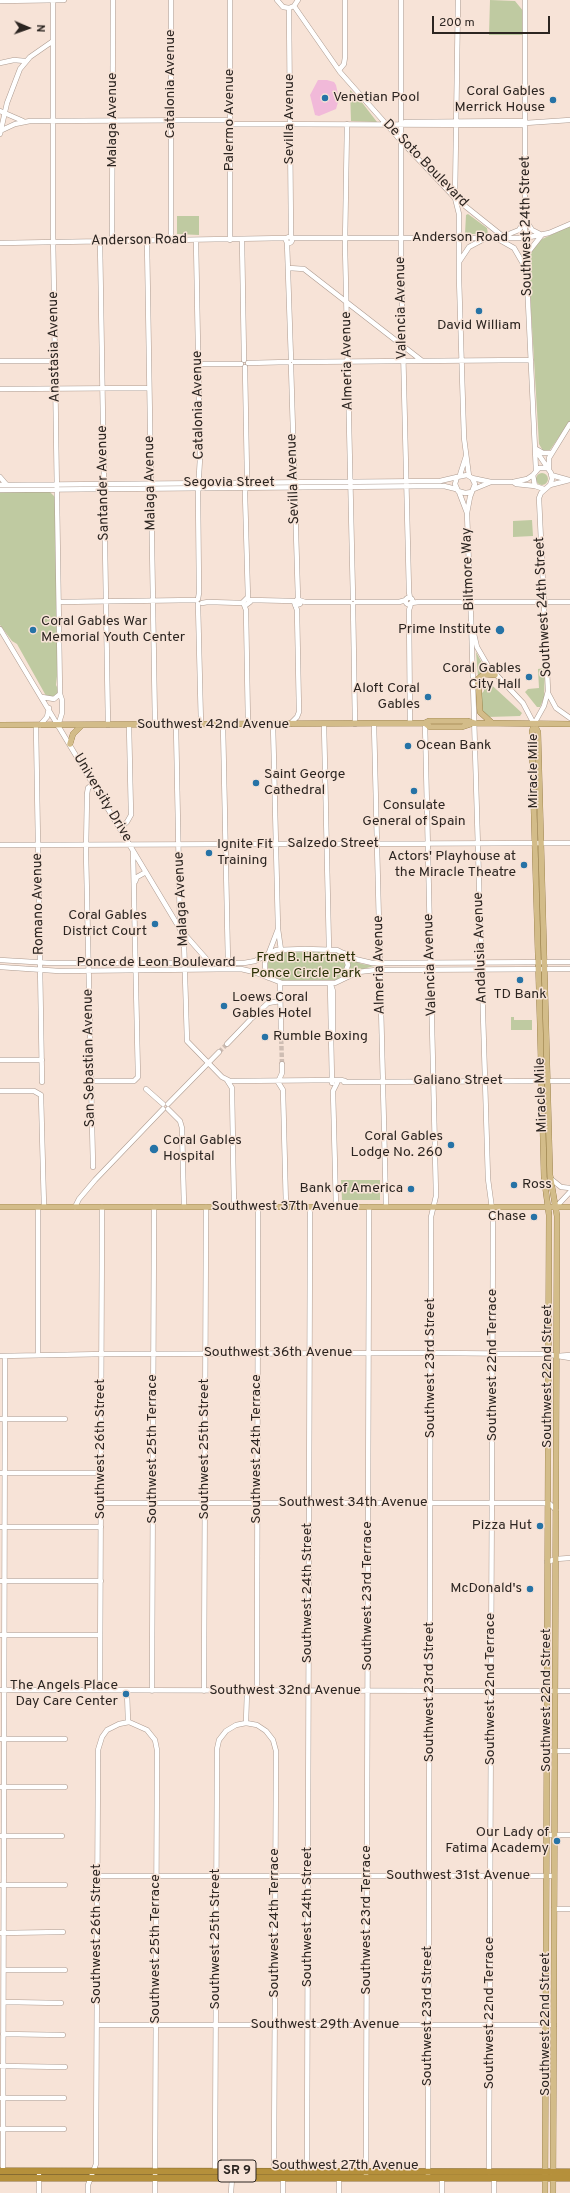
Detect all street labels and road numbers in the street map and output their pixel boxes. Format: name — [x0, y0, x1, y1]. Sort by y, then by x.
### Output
street label: Catalonia Avenue — [163, 29, 179, 139]
street label: Palermo Avenue — [222, 69, 238, 171]
street label: Malaga Avenue — [105, 73, 121, 167]
street label: Sevilla Avenue — [282, 74, 298, 164]
street label: De Soto Boulevard — [379, 117, 471, 211]
street label: Southwest 24th Street — [517, 156, 537, 296]
street label: Anderson Road — [412, 230, 508, 246]
street label: Anderson Road — [91, 232, 187, 250]
street label: Valencia Avenue — [393, 256, 411, 360]
street label: Anastasia Avenue — [46, 291, 64, 403]
street label: Almeria Avenue — [339, 311, 357, 411]
street label: Catalonia Avenue — [190, 350, 208, 460]
street label: Santander Avenue — [95, 425, 113, 541]
street label: Sevilla Avenue — [284, 433, 304, 525]
street label: Malaga Avenue — [142, 435, 160, 531]
street label: Segovia Street — [183, 475, 275, 491]
street label: Biltmore Way — [459, 527, 479, 611]
street label: Southwest 24th Street — [532, 536, 556, 678]
street label: Southwest 42nd Avenue — [137, 717, 289, 733]
street label: Miracle Mile — [526, 733, 542, 809]
street label: University Drive — [69, 751, 135, 845]
street label: Salzedo Street — [287, 836, 379, 852]
street label: Malaga Avenue — [171, 851, 193, 947]
street label: Romano Avenue — [30, 853, 48, 955]
street label: Andalusia Avenue — [471, 892, 491, 1004]
street label: Valencia Avenue — [421, 913, 441, 1017]
street label: Almeria Avenue — [371, 915, 389, 1015]
street label: Ponce de Leon Boulevard — [76, 955, 236, 971]
street label: San Sebastian Avenue — [80, 989, 100, 1127]
street label: Miracle Mile — [532, 1057, 552, 1133]
street label: Galiano Street — [413, 1073, 503, 1089]
street label: Southwest 37th Avenue — [211, 1199, 359, 1215]
street label: Southwest 22nd Terrace — [485, 1289, 501, 1441]
street label: Southwest 23rd Street — [423, 1298, 439, 1438]
street label: Southwest 22nd Street — [540, 1304, 556, 1448]
street label: Southwest 36th Avenue — [204, 1345, 352, 1361]
street label: Southwest 25th Terrace — [145, 1374, 161, 1524]
street label: Southwest 24th Terrace — [249, 1374, 265, 1524]
street label: Southwest 26th Street — [93, 1379, 109, 1519]
street label: Southwest 25th Street — [197, 1379, 213, 1519]
street label: Southwest 34th Avenue — [279, 1495, 427, 1511]
street label: Southwest 23rd Terrace — [360, 1521, 376, 1671]
street label: Southwest 24th Street — [300, 1523, 316, 1663]
street label: Southwest 22nd Terrace — [483, 1613, 499, 1765]
street label: Southwest 23rd Street — [422, 1622, 438, 1762]
street label: Southwest 22nd Street — [539, 1628, 555, 1772]
street label: Southwest 32nd Avenue — [209, 1683, 361, 1699]
street label: Southwest 23rd Terrace — [359, 1845, 375, 1995]
street label: Southwest 24th Street — [300, 1847, 316, 1987]
street label: Southwest 24th Terrace — [267, 1848, 283, 1998]
street label: Southwest 26th Street — [89, 1864, 105, 2004]
street label: Southwest 31st Avenue — [386, 1868, 530, 1884]
street label: Southwest 25th Street — [208, 1869, 224, 2009]
street label: Southwest 25th Terrace — [148, 1874, 164, 2024]
street label: Southwest 22nd Terrace — [482, 1937, 498, 2089]
street label: Southwest 23rd Street — [420, 1946, 436, 2086]
street label: Southwest 22nd Street — [538, 1952, 554, 2096]
street label: Southwest 29th Avenue — [251, 2017, 399, 2033]
street label: Southwest 27th Avenue — [271, 2158, 419, 2174]
road number: SR 9 — [218, 2160, 256, 2182]

